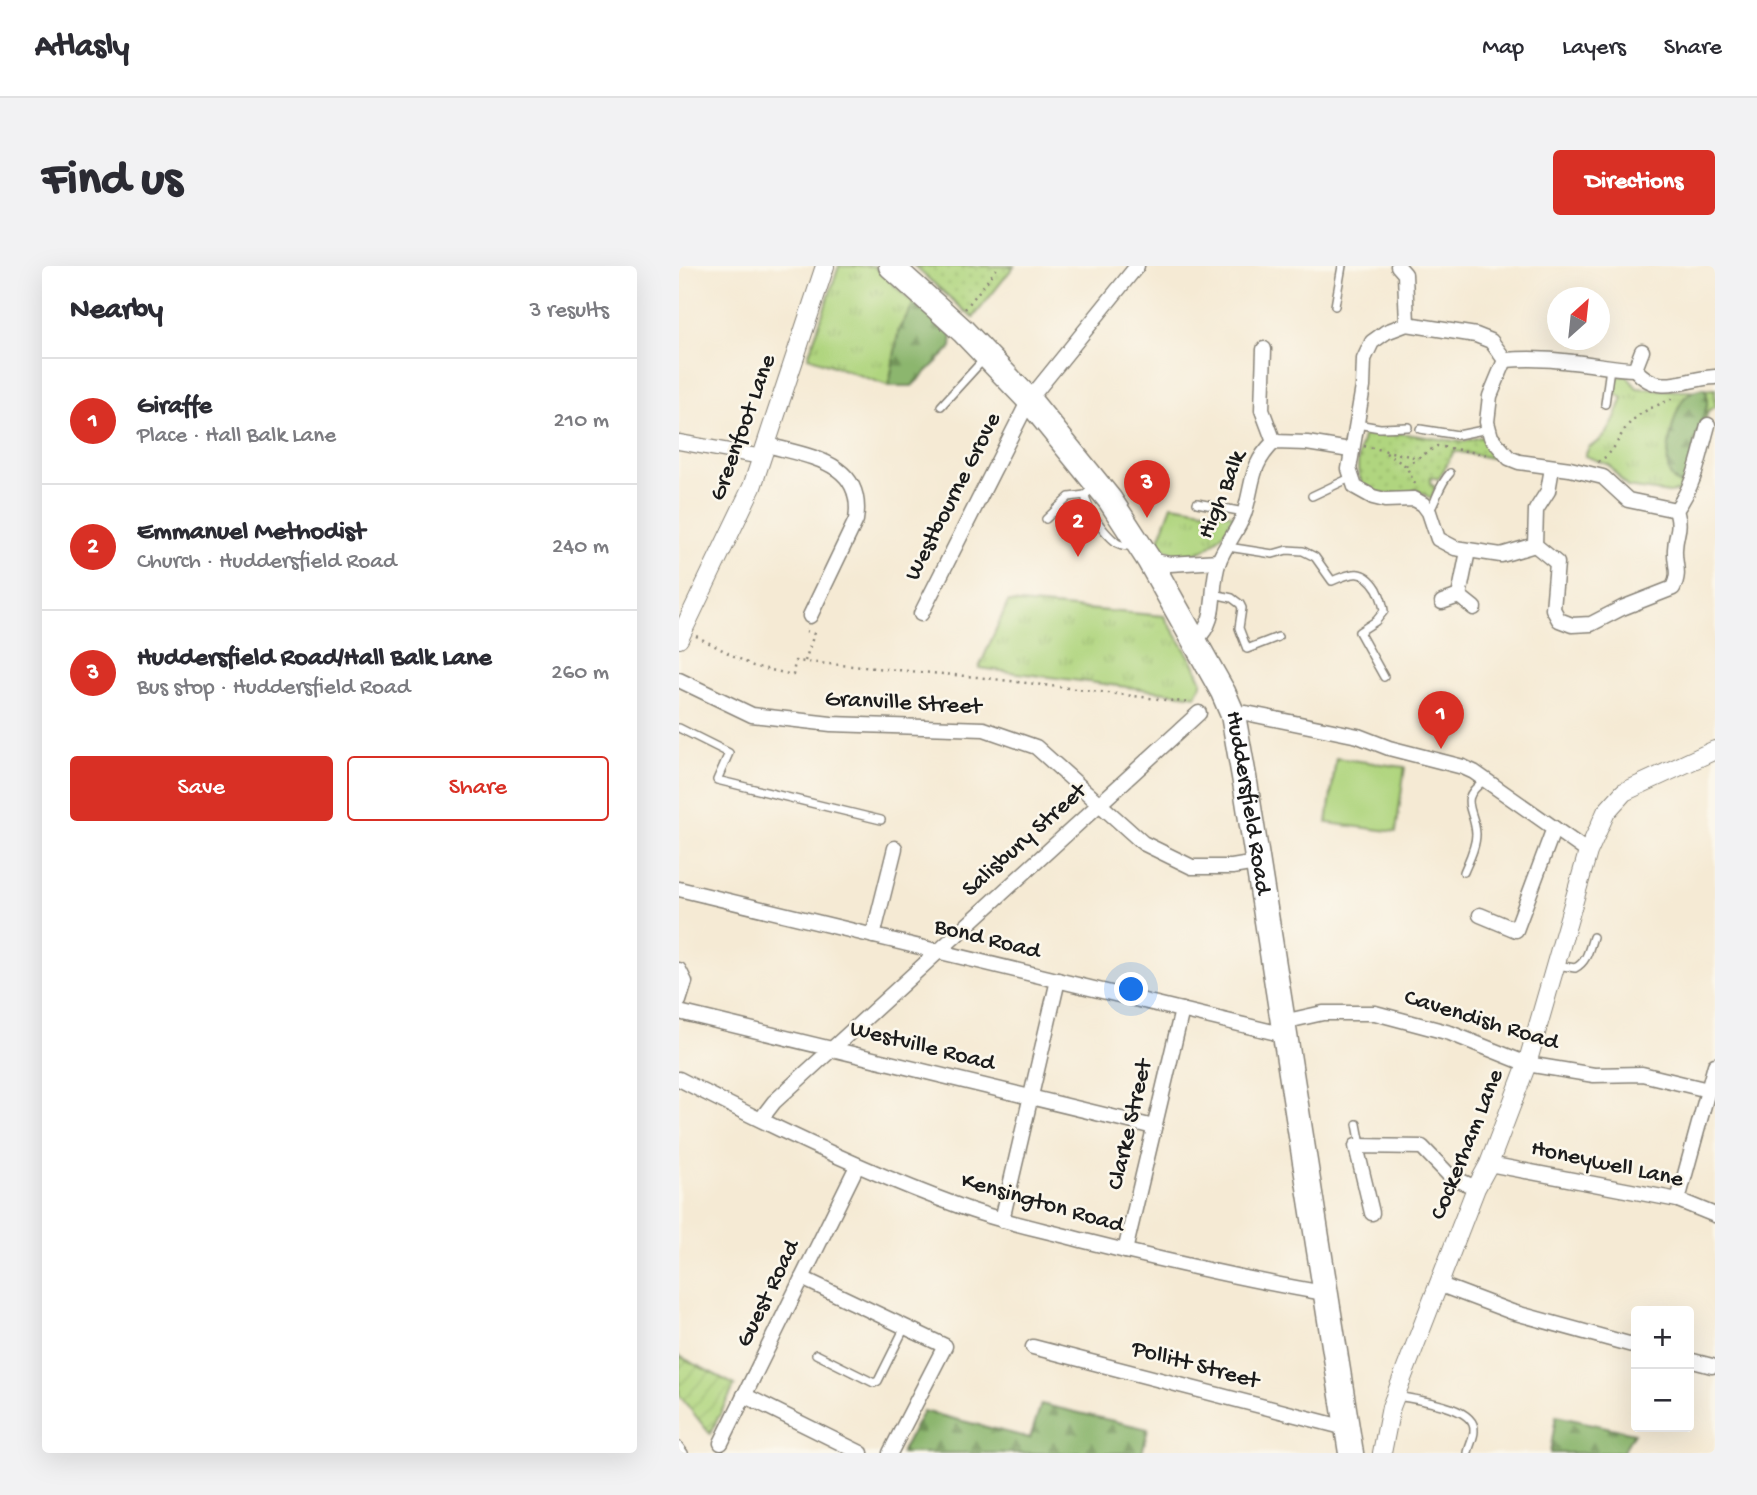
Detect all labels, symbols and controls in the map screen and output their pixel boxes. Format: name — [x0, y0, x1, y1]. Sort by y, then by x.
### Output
text: Atlasly — [35, 29, 129, 67]
text: Map — [1482, 34, 1524, 63]
text: Layers — [1562, 34, 1626, 63]
text: Share — [1664, 34, 1722, 63]
button: Directions — [1553, 150, 1715, 215]
text: Find us — [42, 153, 182, 211]
north arrow — [1547, 287, 1610, 350]
text: Nearby — [70, 294, 163, 329]
text: 3 results — [529, 298, 609, 325]
street label: Greenfoot Lane — [704, 350, 784, 505]
text: Giraffe — [137, 392, 212, 423]
text: 1 — [88, 408, 98, 435]
text: 210 m — [554, 408, 609, 435]
street label: Westbourne Grove — [899, 408, 1009, 586]
text: Place · Hall Balk Lane — [137, 423, 336, 450]
street label: High Balk — [1192, 444, 1255, 543]
pin: 3 — [1124, 460, 1170, 518]
pin: 2 — [1055, 499, 1101, 557]
text: Emmanuel Methodist — [137, 518, 365, 549]
text: 2 — [87, 534, 99, 561]
text: 240 m — [552, 534, 609, 561]
text: Church · Huddersfield Road — [137, 549, 397, 576]
text: Huddersfield Road/Hall Balk Lane — [137, 644, 492, 675]
text: 3 — [87, 660, 99, 687]
text: 260 m — [551, 660, 609, 687]
text: Bus stop · Huddersfield Road — [137, 675, 410, 702]
street label: Granville Street — [824, 685, 984, 723]
pin: 1 — [1418, 691, 1464, 749]
street label: Huddersfield Road — [1218, 709, 1277, 898]
button: Save — [70, 756, 333, 821]
button: Share — [347, 756, 609, 821]
street label: Salisbury Street — [957, 776, 1095, 905]
street label: Bond Road — [930, 913, 1045, 968]
your location — [1114, 972, 1148, 1006]
street label: Cavendish Road — [1400, 984, 1563, 1059]
street label: Westville Road — [847, 1015, 999, 1079]
street label: Clarke Street — [1102, 1055, 1161, 1193]
street label: Cockerham Lane — [1425, 1065, 1512, 1225]
street label: Honeywell Lane — [1528, 1135, 1686, 1195]
street label: Kensington Road — [957, 1167, 1129, 1242]
street label: Guest Road — [731, 1234, 808, 1352]
map controls — [1631, 1306, 1694, 1432]
button: + — [1631, 1306, 1694, 1369]
street label: Pollitt Street — [1127, 1335, 1264, 1397]
button: − — [1631, 1369, 1694, 1432]

